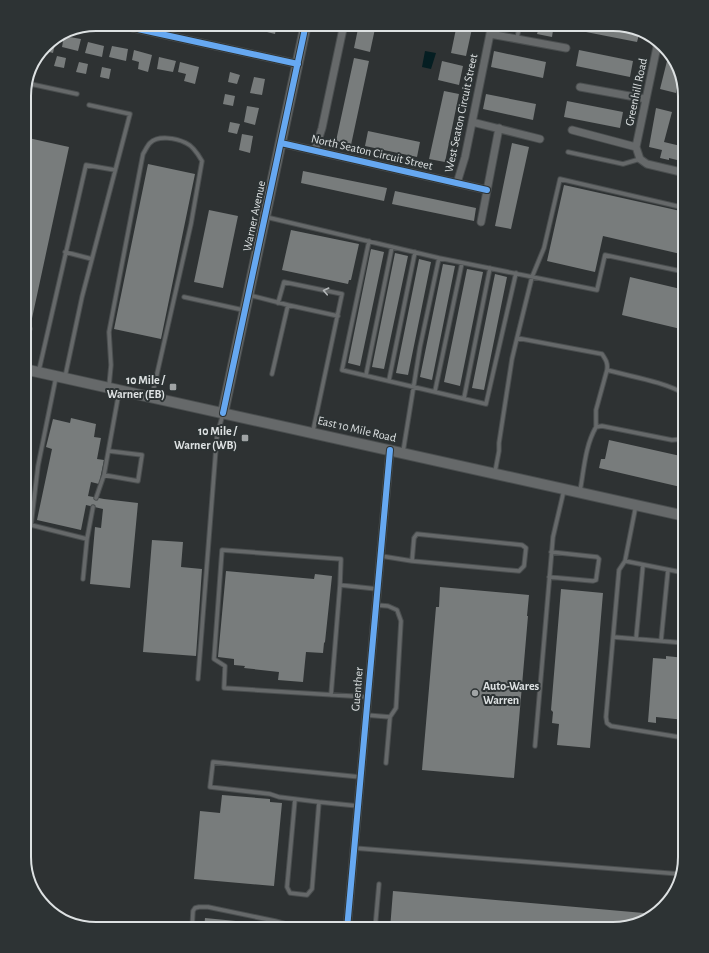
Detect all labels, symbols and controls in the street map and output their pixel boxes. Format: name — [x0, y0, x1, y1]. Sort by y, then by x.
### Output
street label: West Seaton Circuit Street — [443, 53, 479, 173]
street label: Greenhill Road — [623, 57, 649, 127]
street label: North Seaton Circuit Street — [310, 132, 434, 172]
street label: Warner Avenue — [241, 180, 267, 252]
one-way arrow — [323, 287, 330, 296]
place label: 10 Mile / Warner (EB) — [107, 374, 166, 401]
marker: 10 Mile / Warner (EB) — [168, 382, 178, 392]
street label: East 10 Mile Road — [316, 414, 398, 444]
place label: 10 Mile / Warner (WB) — [174, 425, 238, 452]
marker: 10 Mile / Warner (WB) — [240, 433, 250, 443]
street label: Guenther — [349, 666, 365, 712]
place label: Auto-Wares Warren — [483, 680, 540, 706]
marker: Auto-Wares Warren — [470, 688, 480, 698]

